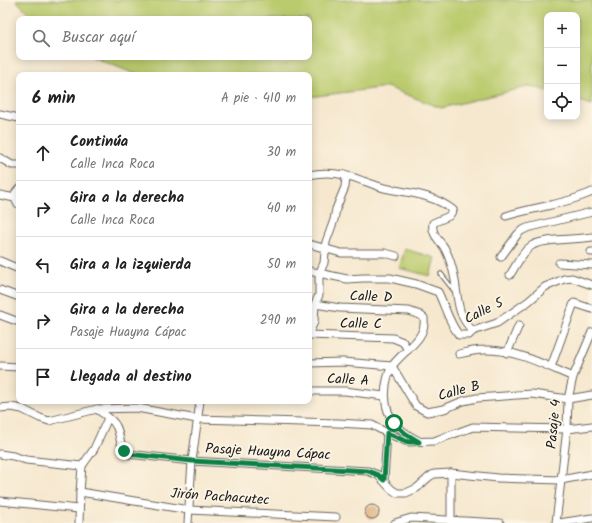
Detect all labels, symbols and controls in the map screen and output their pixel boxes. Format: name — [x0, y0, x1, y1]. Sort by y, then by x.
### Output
map controls — [544, 12, 580, 120]
button: + — [544, 12, 580, 48]
search box — [16, 16, 312, 60]
text: Buscar aquí — [62, 26, 135, 50]
icon: search — [30, 27, 52, 49]
button: − — [544, 48, 580, 84]
button: locate — [544, 84, 580, 120]
text: 6 min — [32, 85, 76, 112]
text: A pie · 410 m — [221, 88, 296, 109]
text: Continúa — [70, 130, 128, 154]
icon: ahead — [32, 142, 54, 164]
text: 30 m — [267, 142, 296, 163]
text: Calle Inca Roca — [70, 154, 155, 175]
text: Gira a la derecha — [70, 186, 184, 210]
icon: right — [32, 198, 54, 220]
text: 40 m — [267, 198, 296, 219]
text: Calle Inca Roca — [70, 210, 155, 231]
text: Gira a la izquierda — [70, 253, 191, 277]
icon: left — [32, 254, 54, 276]
text: 50 m — [267, 254, 296, 275]
street label: Calle D — [349, 285, 393, 309]
street label: Calle 5 — [461, 291, 509, 330]
text: Gira a la derecha — [70, 298, 184, 322]
icon: right — [32, 310, 54, 332]
text: 290 m — [260, 310, 296, 331]
street label: Calle C — [340, 313, 382, 335]
text: Pasaje Huayna Cápac — [70, 322, 187, 343]
text: Llegada al destino — [70, 365, 192, 389]
icon: arrive — [32, 366, 54, 388]
street label: Calle A — [326, 368, 370, 392]
street label: Calle B — [436, 375, 483, 407]
street label: Pasaje 4 — [541, 398, 567, 450]
route start — [385, 414, 403, 432]
street label: Pasaje Huayna Cápac — [205, 438, 331, 466]
route end — [115, 442, 133, 460]
street label: Jirón Pachacutec — [170, 483, 270, 511]

